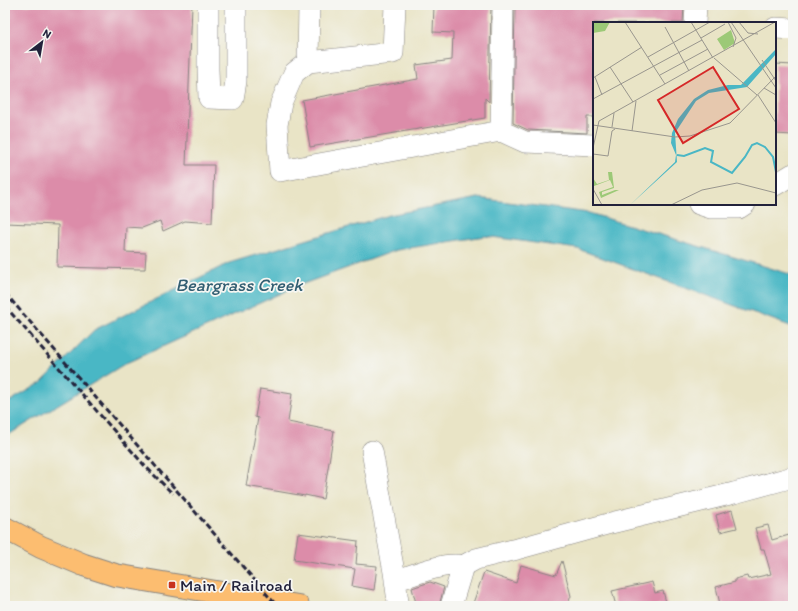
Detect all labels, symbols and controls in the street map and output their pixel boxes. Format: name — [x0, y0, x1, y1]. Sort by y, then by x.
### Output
north arrow — [22, 22, 62, 62]
inset map — [593, 22, 776, 205]
text: N — [40, 26, 53, 41]
water label: Beargrass Creek — [175, 274, 304, 296]
place label: Main / Railroad — [180, 575, 293, 595]
marker: Main / Railroad — [167, 580, 177, 590]

